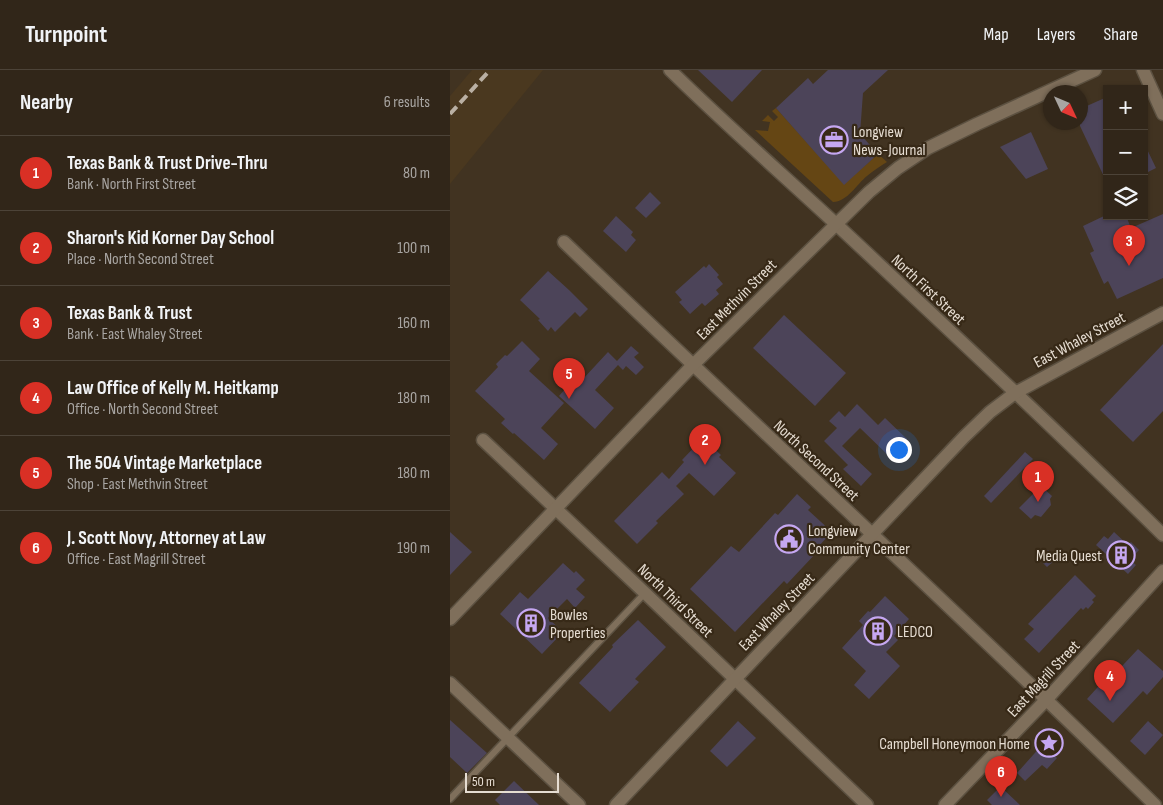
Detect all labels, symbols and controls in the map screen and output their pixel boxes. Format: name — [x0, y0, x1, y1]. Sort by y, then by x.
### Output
text: Turnpoint — [25, 20, 107, 49]
text: Map — [984, 24, 1009, 45]
text: Layers — [1037, 24, 1076, 45]
text: Share — [1104, 24, 1138, 45]
north arrow — [1043, 85, 1088, 130]
map controls — [1103, 85, 1148, 220]
button: + — [1103, 85, 1148, 130]
text: Nearby — [20, 90, 73, 115]
text: 6 results — [384, 93, 430, 112]
place label: Longview News-Journal — [853, 123, 926, 160]
office icon: Longview News-Journal — [819, 125, 849, 155]
button: − — [1103, 130, 1148, 175]
text: Texas Bank & Trust Drive-Thru — [67, 152, 268, 175]
text: 1 — [33, 164, 39, 183]
text: 80 m — [403, 164, 430, 183]
text: Bank · North First Street — [67, 175, 196, 194]
button: layers — [1103, 175, 1148, 220]
pin: 3 — [1113, 225, 1145, 266]
text: Sharon's Kid Korner Day School — [67, 227, 274, 250]
text: 2 — [32, 239, 40, 258]
text: 100 m — [397, 239, 430, 258]
text: Place · North Second Street — [67, 250, 214, 269]
street label: North First Street — [887, 251, 969, 329]
street label: East Methvin Street — [693, 256, 781, 344]
text: Texas Bank & Trust — [67, 302, 192, 325]
street label: East Whaley Street — [1031, 308, 1129, 372]
text: 3 — [32, 314, 40, 333]
text: 160 m — [397, 314, 430, 333]
text: Bank · East Whaley Street — [67, 325, 202, 344]
pin: 5 — [553, 358, 585, 399]
text: Law Office of Kelly M. Heitkamp — [67, 377, 279, 400]
text: 4 — [32, 389, 40, 408]
text: 180 m — [397, 389, 430, 408]
text: Office · North Second Street — [67, 400, 218, 419]
street label: North Second Street — [769, 417, 863, 506]
pin: 2 — [689, 424, 721, 465]
your location — [886, 437, 912, 463]
text: The 504 Vintage Marketplace — [67, 452, 262, 475]
pin: 1 — [1022, 461, 1054, 502]
text: 5 — [32, 464, 40, 483]
text: 180 m — [397, 464, 430, 483]
text: Shop · East Methvin Street — [67, 475, 208, 494]
place label: Longview Community Center — [808, 522, 910, 559]
public building icon: Longview Community Center — [774, 524, 804, 554]
text: J. Scott Novy, Attorney at Law — [67, 527, 266, 550]
text: 6 — [32, 539, 40, 558]
text: 190 m — [397, 539, 430, 558]
building icon: Media Quest — [1106, 540, 1136, 570]
place label: Media Quest — [1036, 547, 1102, 566]
text: Office · East Magrill Street — [67, 550, 206, 569]
street label: North Third Street — [633, 560, 717, 642]
street label: East Whaley Street — [735, 569, 819, 655]
place label: Bowles Properties — [550, 606, 606, 643]
building icon: Bowles Properties — [516, 608, 546, 638]
building icon: LEDCO — [863, 616, 893, 646]
place label: LEDCO — [897, 623, 933, 642]
street label: East Magrill Street — [1004, 637, 1084, 721]
pin: 4 — [1094, 660, 1126, 701]
place icon: Campbell Honeymoon Home — [1034, 728, 1064, 758]
place label: Campbell Honeymoon Home — [879, 735, 1030, 754]
pin: 6 — [985, 756, 1017, 797]
scale bar — [465, 770, 559, 793]
text: 50 m — [472, 773, 495, 790]

